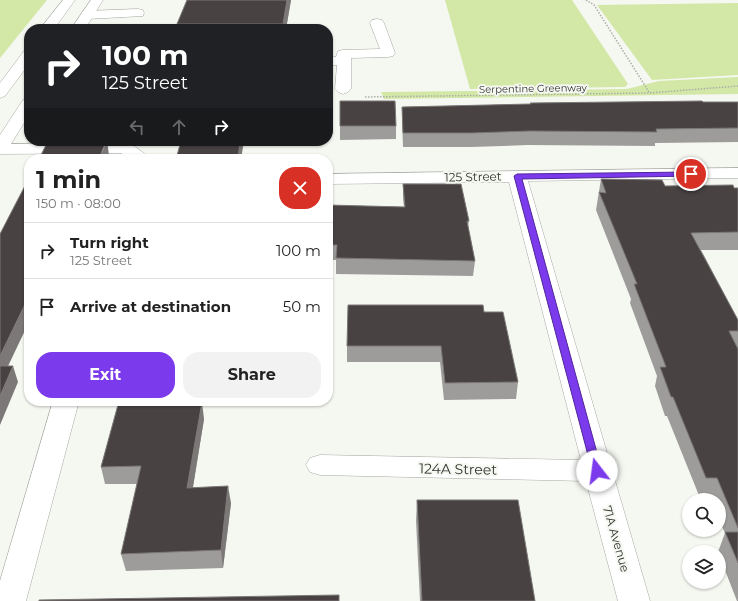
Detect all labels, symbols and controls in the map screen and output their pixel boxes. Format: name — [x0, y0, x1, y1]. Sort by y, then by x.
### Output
text: 100 m — [102, 38, 188, 72]
icon: right — [36, 40, 88, 92]
text: 125 Street — [102, 72, 188, 94]
street label: Serpentine Greenway — [479, 81, 588, 96]
icon: left — [126, 116, 148, 138]
icon: ahead — [168, 116, 190, 138]
icon: right — [210, 116, 232, 138]
pin — [674, 157, 708, 191]
icon: arrive — [680, 163, 702, 185]
text: 1 min — [36, 165, 101, 194]
button: close — [279, 167, 321, 209]
street label: 125 Street — [444, 168, 502, 184]
text: 150 m · 08:00 — [36, 195, 121, 211]
text: Turn right — [70, 233, 149, 252]
icon: right — [36, 240, 58, 262]
text: 100 m — [276, 241, 321, 260]
text: 125 Street — [70, 252, 132, 268]
icon: arrive — [36, 296, 58, 318]
text: Arrive at destination — [70, 297, 231, 316]
text: 50 m — [283, 297, 321, 316]
button: Exit — [36, 352, 175, 398]
button: Share — [183, 352, 321, 398]
position arrow — [576, 450, 618, 492]
street label: 124A Street — [419, 459, 497, 479]
map controls — [682, 493, 726, 589]
button: search — [682, 493, 726, 537]
street label: 71A Avenue — [600, 504, 633, 574]
button: layers — [682, 545, 726, 589]

